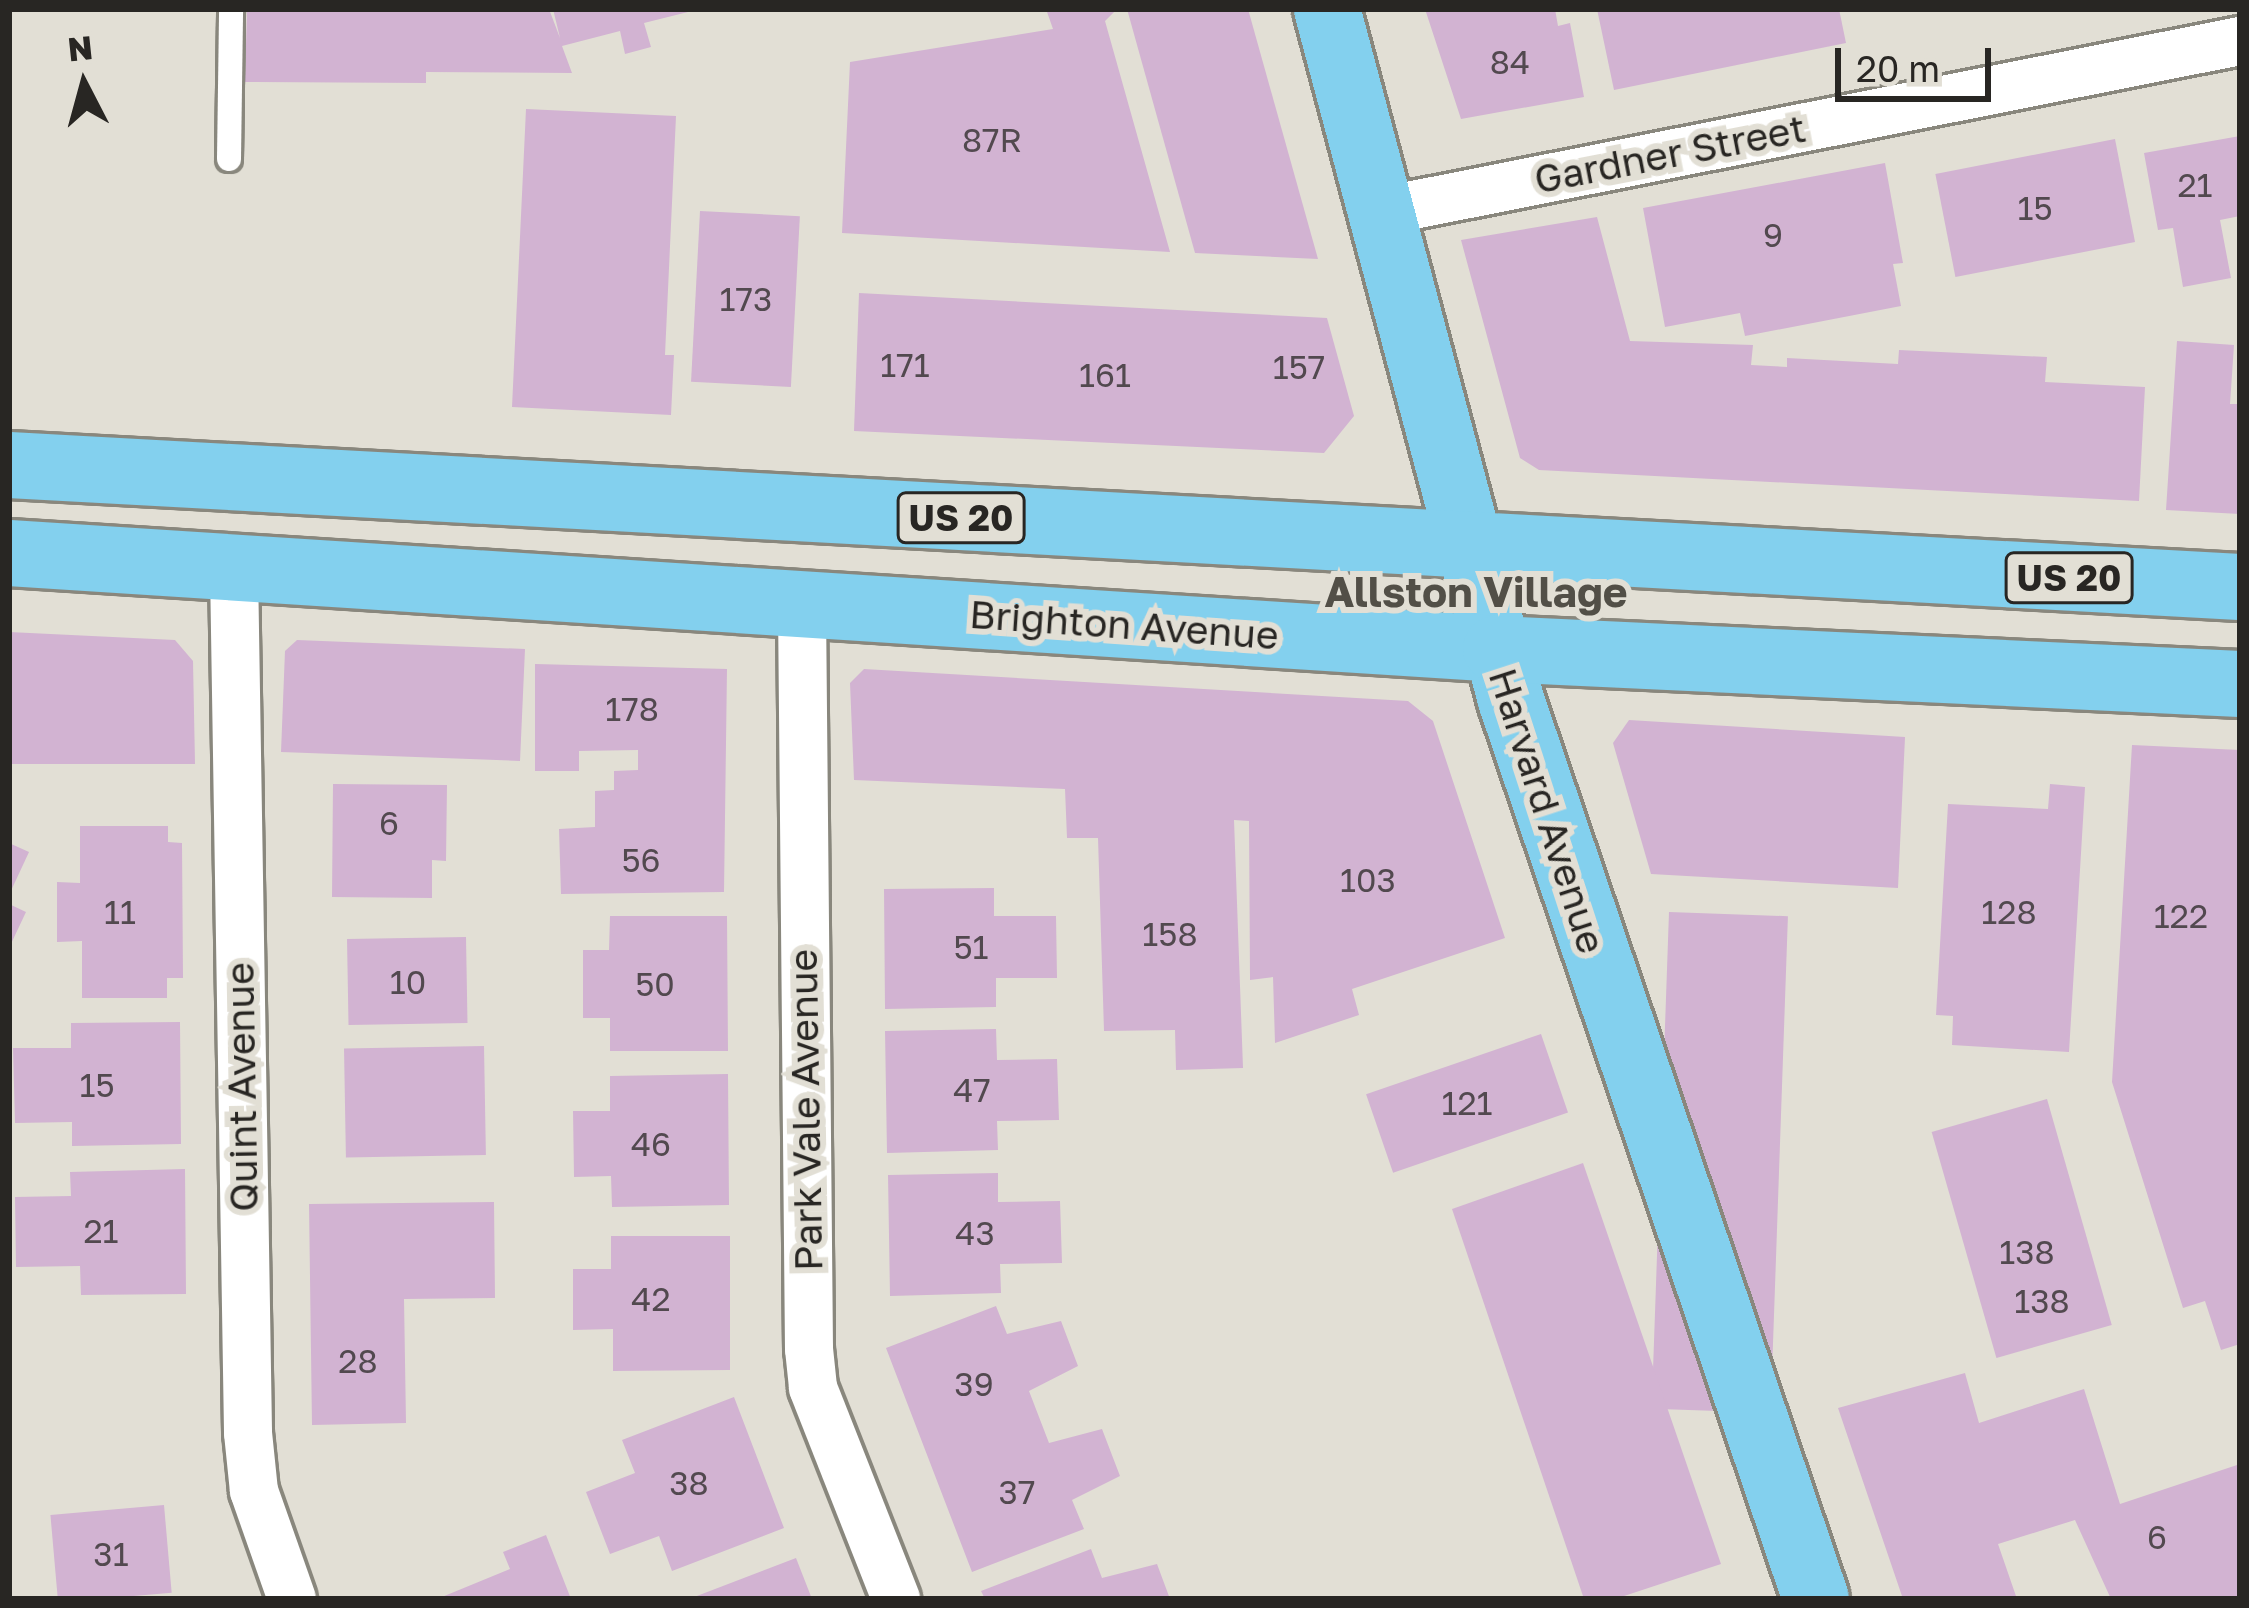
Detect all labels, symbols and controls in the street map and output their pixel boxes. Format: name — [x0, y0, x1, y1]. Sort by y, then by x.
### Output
north arrow — [24, 24, 144, 144]
scale bar — [1841, 24, 1997, 98]
text: N — [66, 27, 95, 68]
house number: 84 — [1490, 42, 1530, 82]
text: 20 m — [1856, 47, 1940, 90]
street label: Gardner Street — [1530, 105, 1810, 203]
house number: 87R — [962, 120, 1022, 160]
house number: 21 — [2177, 165, 2213, 205]
house number: 15 — [2017, 188, 2053, 228]
house number: 9 — [1763, 215, 1783, 255]
house number: 173 — [720, 279, 772, 319]
house number: 171 — [880, 345, 930, 385]
house number: 157 — [1273, 347, 1325, 387]
house number: 161 — [1079, 355, 1131, 395]
road number: US 20 — [895, 488, 1027, 548]
road number: US 20 — [2003, 548, 2135, 608]
district label: Allston Village — [1324, 566, 1628, 616]
street label: Brighton Avenue — [968, 591, 1280, 659]
street label: Harvard Avenue — [1479, 663, 1615, 959]
house number: 178 — [605, 689, 659, 729]
house number: 6 — [379, 803, 399, 843]
house number: 56 — [621, 840, 661, 880]
house number: 103 — [1340, 860, 1396, 900]
house number: 11 — [104, 892, 136, 932]
house number: 128 — [1981, 892, 2037, 932]
house number: 122 — [2154, 896, 2208, 936]
house number: 158 — [1142, 914, 1198, 954]
house number: 51 — [953, 927, 989, 967]
street label: Park Vale Avenue — [780, 949, 832, 1271]
street label: Quint Avenue — [216, 962, 268, 1212]
house number: 10 — [390, 962, 426, 1002]
house number: 50 — [635, 964, 675, 1004]
house number: 15 — [79, 1065, 115, 1105]
house number: 47 — [953, 1070, 991, 1110]
house number: 121 — [1441, 1083, 1493, 1123]
house number: 46 — [631, 1124, 671, 1164]
house number: 21 — [83, 1211, 119, 1251]
house number: 43 — [955, 1213, 995, 1253]
house number: 138 — [1999, 1232, 2055, 1272]
house number: 42 — [631, 1279, 671, 1319]
house number: 138 — [2014, 1281, 2070, 1321]
house number: 28 — [338, 1341, 378, 1381]
house number: 39 — [954, 1364, 994, 1404]
house number: 38 — [669, 1463, 709, 1503]
house number: 37 — [999, 1472, 1035, 1512]
house number: 6 — [2147, 1517, 2167, 1557]
house number: 31 — [93, 1534, 129, 1574]

